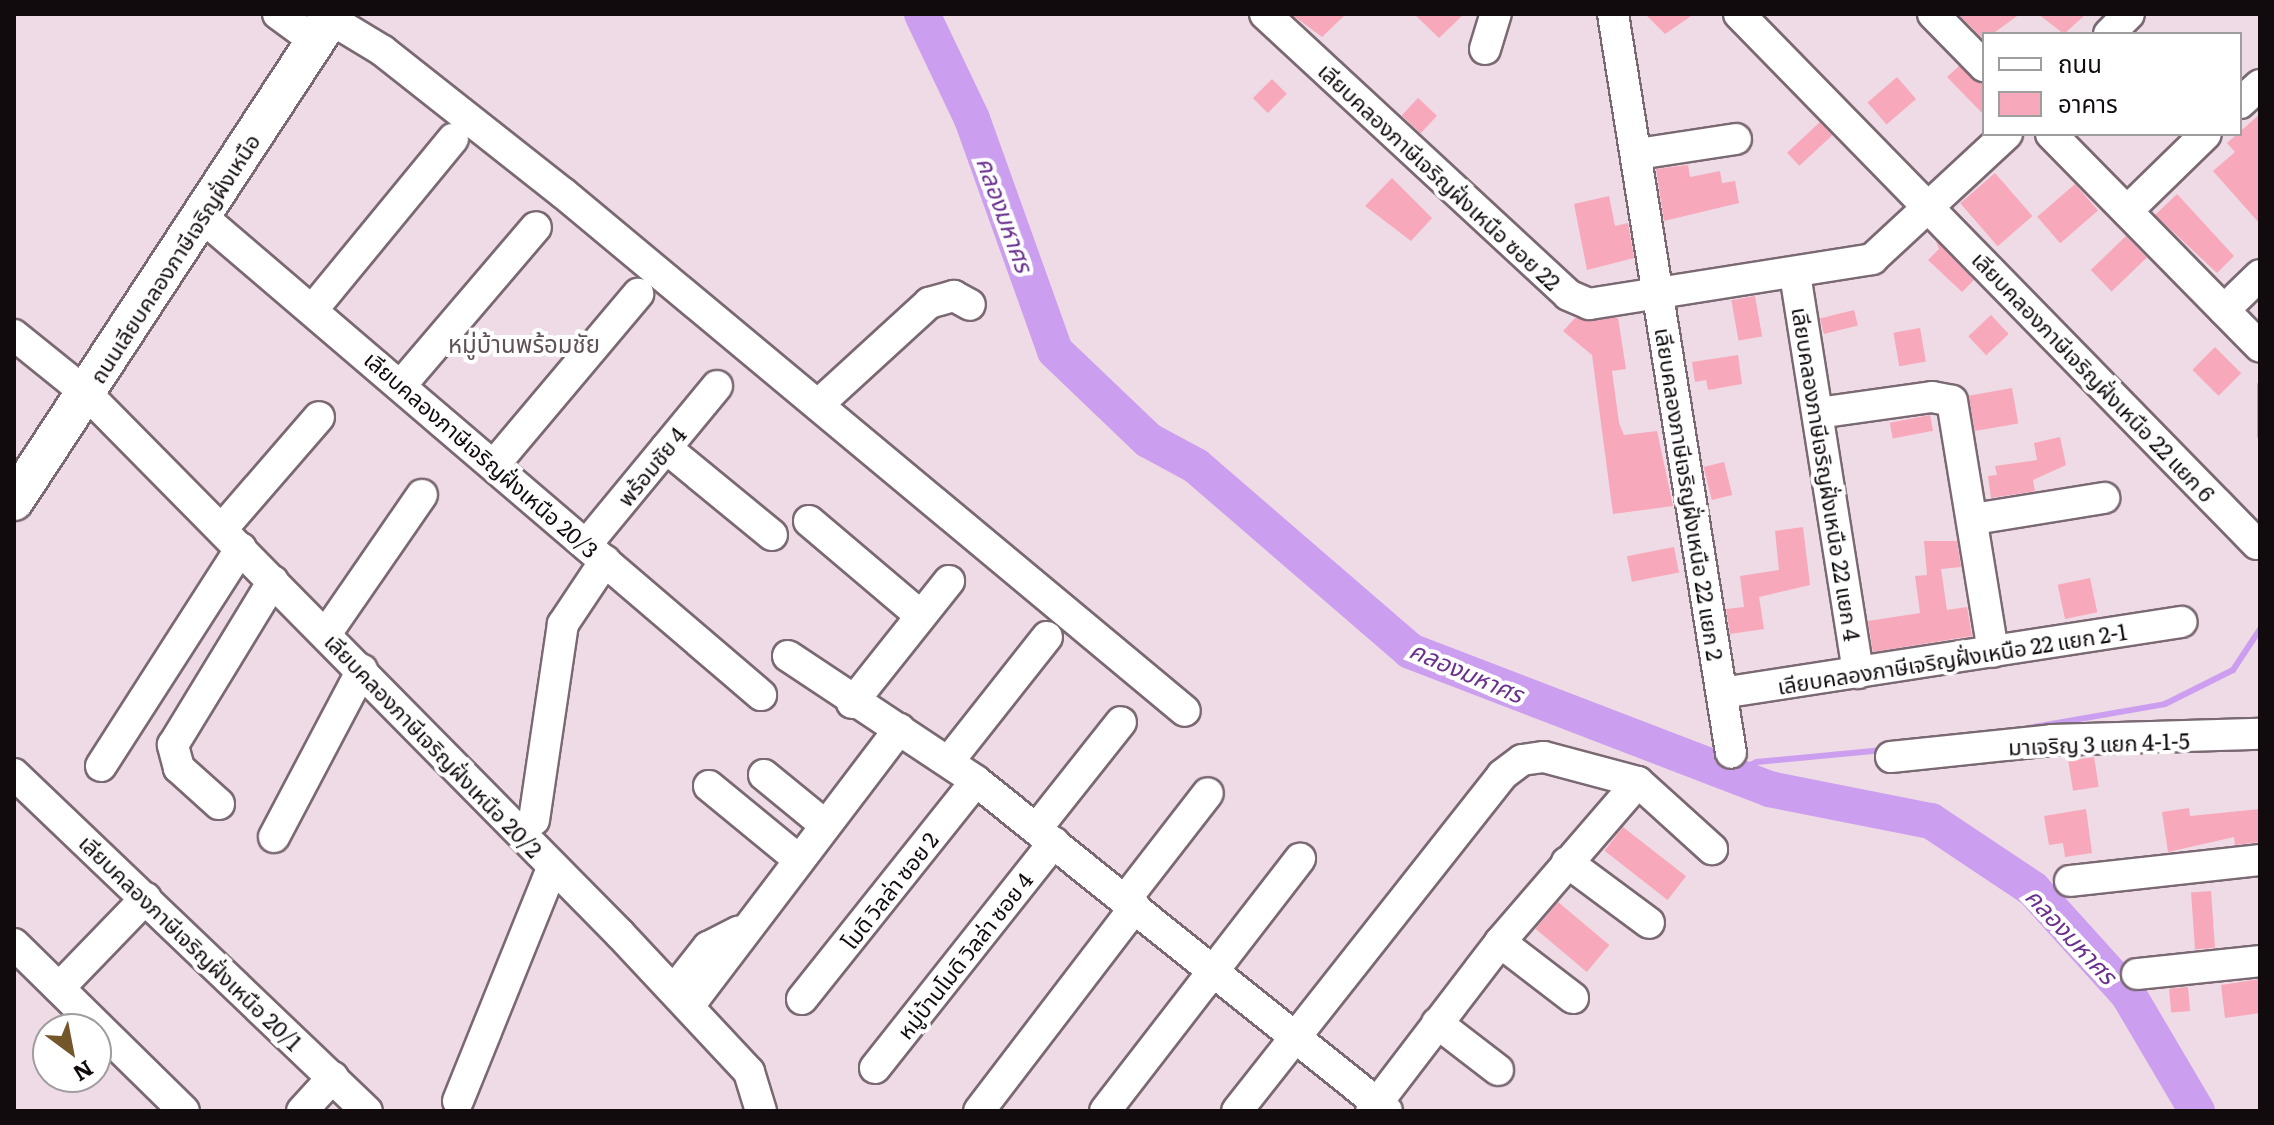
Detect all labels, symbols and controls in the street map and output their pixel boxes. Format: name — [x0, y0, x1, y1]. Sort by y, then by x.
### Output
legend — [1982, 32, 2242, 136]
text: ถนน — [2058, 45, 2102, 80]
street label: เลียบคลองภาษีเจริญฝั่งเหนือ ซอย 22 — [1314, 57, 1566, 295]
text: อาคาร — [2058, 85, 2118, 120]
street label: ถนนเลียบคลองภาษีเจริญฝั่งเหนือ — [83, 128, 265, 388]
water label: คลองมหาศร — [972, 152, 1040, 276]
street label: เลียบคลองภาษีเจริญฝั่งเหนือ 22 แยก 6 — [1967, 245, 2221, 507]
street label: เลียบคลองภาษีเจริญฝั่งเหนือ 22 แยก 4 — [1788, 305, 1866, 643]
street label: เลียบคลองภาษีเจริญฝั่งเหนือ 22 แยก 2 — [1651, 326, 1729, 662]
district label: หมู่บ้านพร้อมชัย — [448, 329, 600, 357]
street label: เลียบคลองภาษีเจริญฝั่งเหนือ 20/3 — [360, 345, 604, 563]
street label: พร้อมชัย 4 — [611, 421, 691, 511]
street label: เลียบคลองภาษีเจริญฝั่งเหนือ 22 แยก 2-1 — [1775, 617, 2129, 699]
street label: เลียบคลองภาษีเจริญฝั่งเหนือ 20/2 — [320, 628, 548, 862]
water label: คลองมหาศร — [1406, 634, 1528, 708]
street label: มาเจริญ 3 แยก 4-1-5 — [2008, 727, 2190, 759]
street label: โมดิ วิลล่า ซอย 2 — [835, 826, 943, 954]
street label: เลียบคลองภาษีเจริญฝั่งเหนือ 20/1 — [74, 829, 308, 1055]
street label: หมู่บ้านโมดิ วิลล่า ซอย 4 — [891, 866, 1037, 1044]
water label: คลองมหาศร — [2020, 881, 2124, 989]
north arrow — [32, 1013, 112, 1093]
text: N — [67, 1053, 100, 1091]

